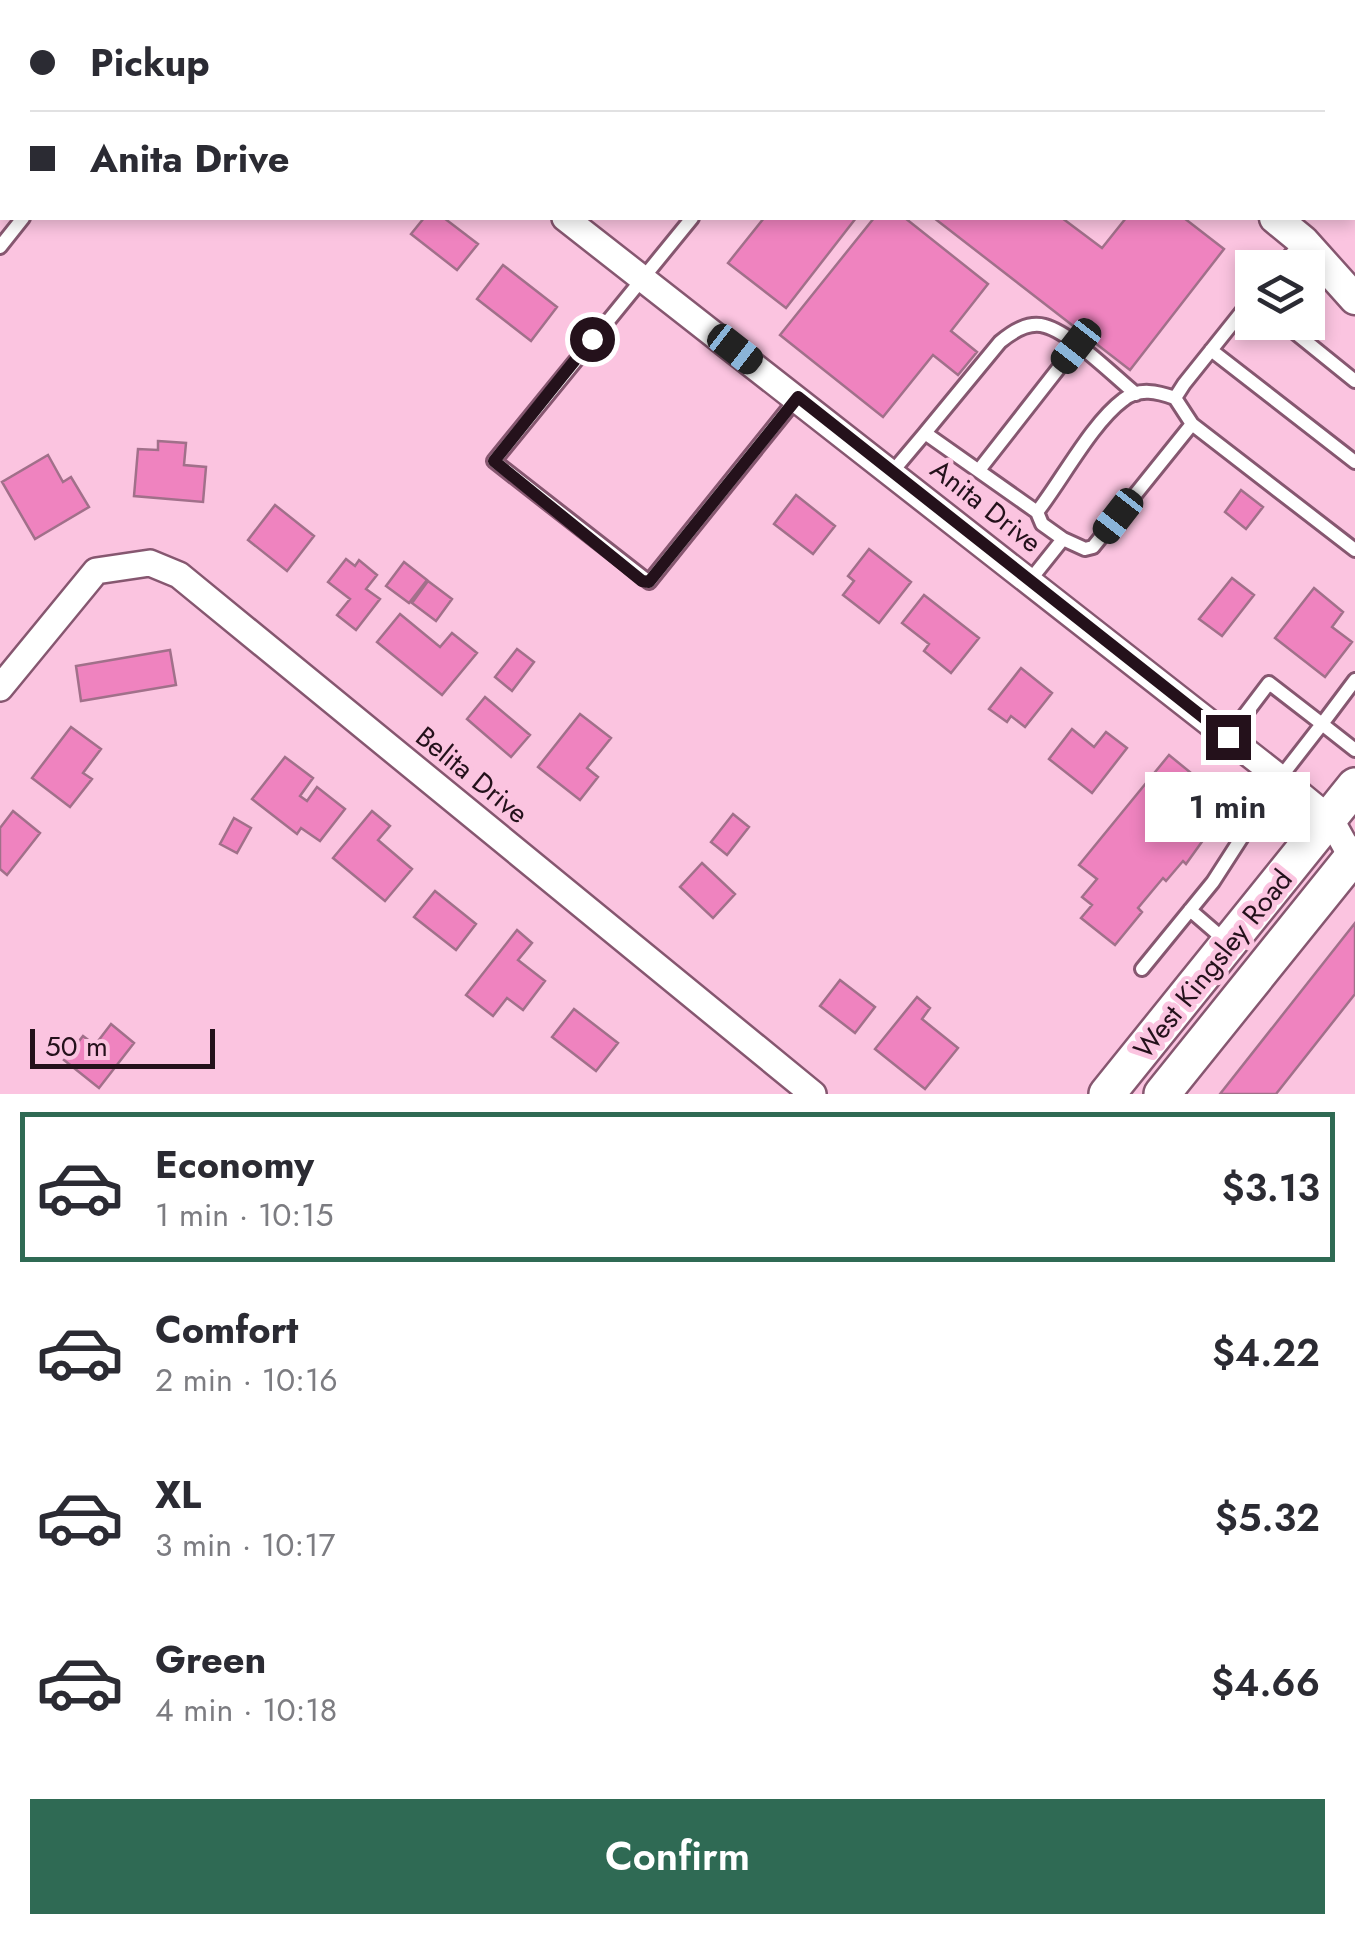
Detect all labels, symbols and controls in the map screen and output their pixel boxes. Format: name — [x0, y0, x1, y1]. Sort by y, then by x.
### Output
text: Pickup — [90, 35, 210, 90]
text: Anita Drive — [90, 131, 289, 186]
map controls — [1235, 250, 1325, 340]
button: layers — [1235, 250, 1325, 340]
car — [1046, 313, 1106, 379]
route start — [570, 317, 615, 362]
car — [702, 319, 768, 379]
street label: Anita Drive — [922, 449, 1050, 563]
car — [1088, 483, 1148, 549]
route end — [1206, 715, 1251, 760]
street label: Belita Drive — [407, 717, 537, 833]
callout: 1 min — [1146, 772, 1310, 842]
text: 1 min — [1189, 784, 1266, 830]
street label: West Kingsley Road — [1124, 861, 1302, 1067]
scale bar — [30, 1024, 215, 1068]
text: 50 m — [45, 1026, 108, 1067]
text: Economy — [155, 1137, 314, 1192]
icon: car — [35, 1142, 125, 1232]
text: $3.13 — [1221, 1160, 1320, 1215]
text: 1 min · 10:15 — [155, 1192, 334, 1238]
text: Comfort — [155, 1302, 298, 1357]
icon: car — [35, 1307, 125, 1397]
text: $4.22 — [1212, 1325, 1320, 1380]
text: 2 min · 10:16 — [155, 1357, 338, 1403]
text: XL — [155, 1467, 201, 1522]
icon: car — [35, 1472, 125, 1562]
text: $5.32 — [1215, 1490, 1320, 1545]
text: 3 min · 10:17 — [155, 1522, 335, 1568]
text: Green — [155, 1632, 266, 1687]
icon: car — [35, 1637, 125, 1727]
text: $4.66 — [1211, 1655, 1320, 1710]
text: 4 min · 10:18 — [155, 1687, 337, 1733]
button: Confirm — [30, 1799, 1325, 1914]

